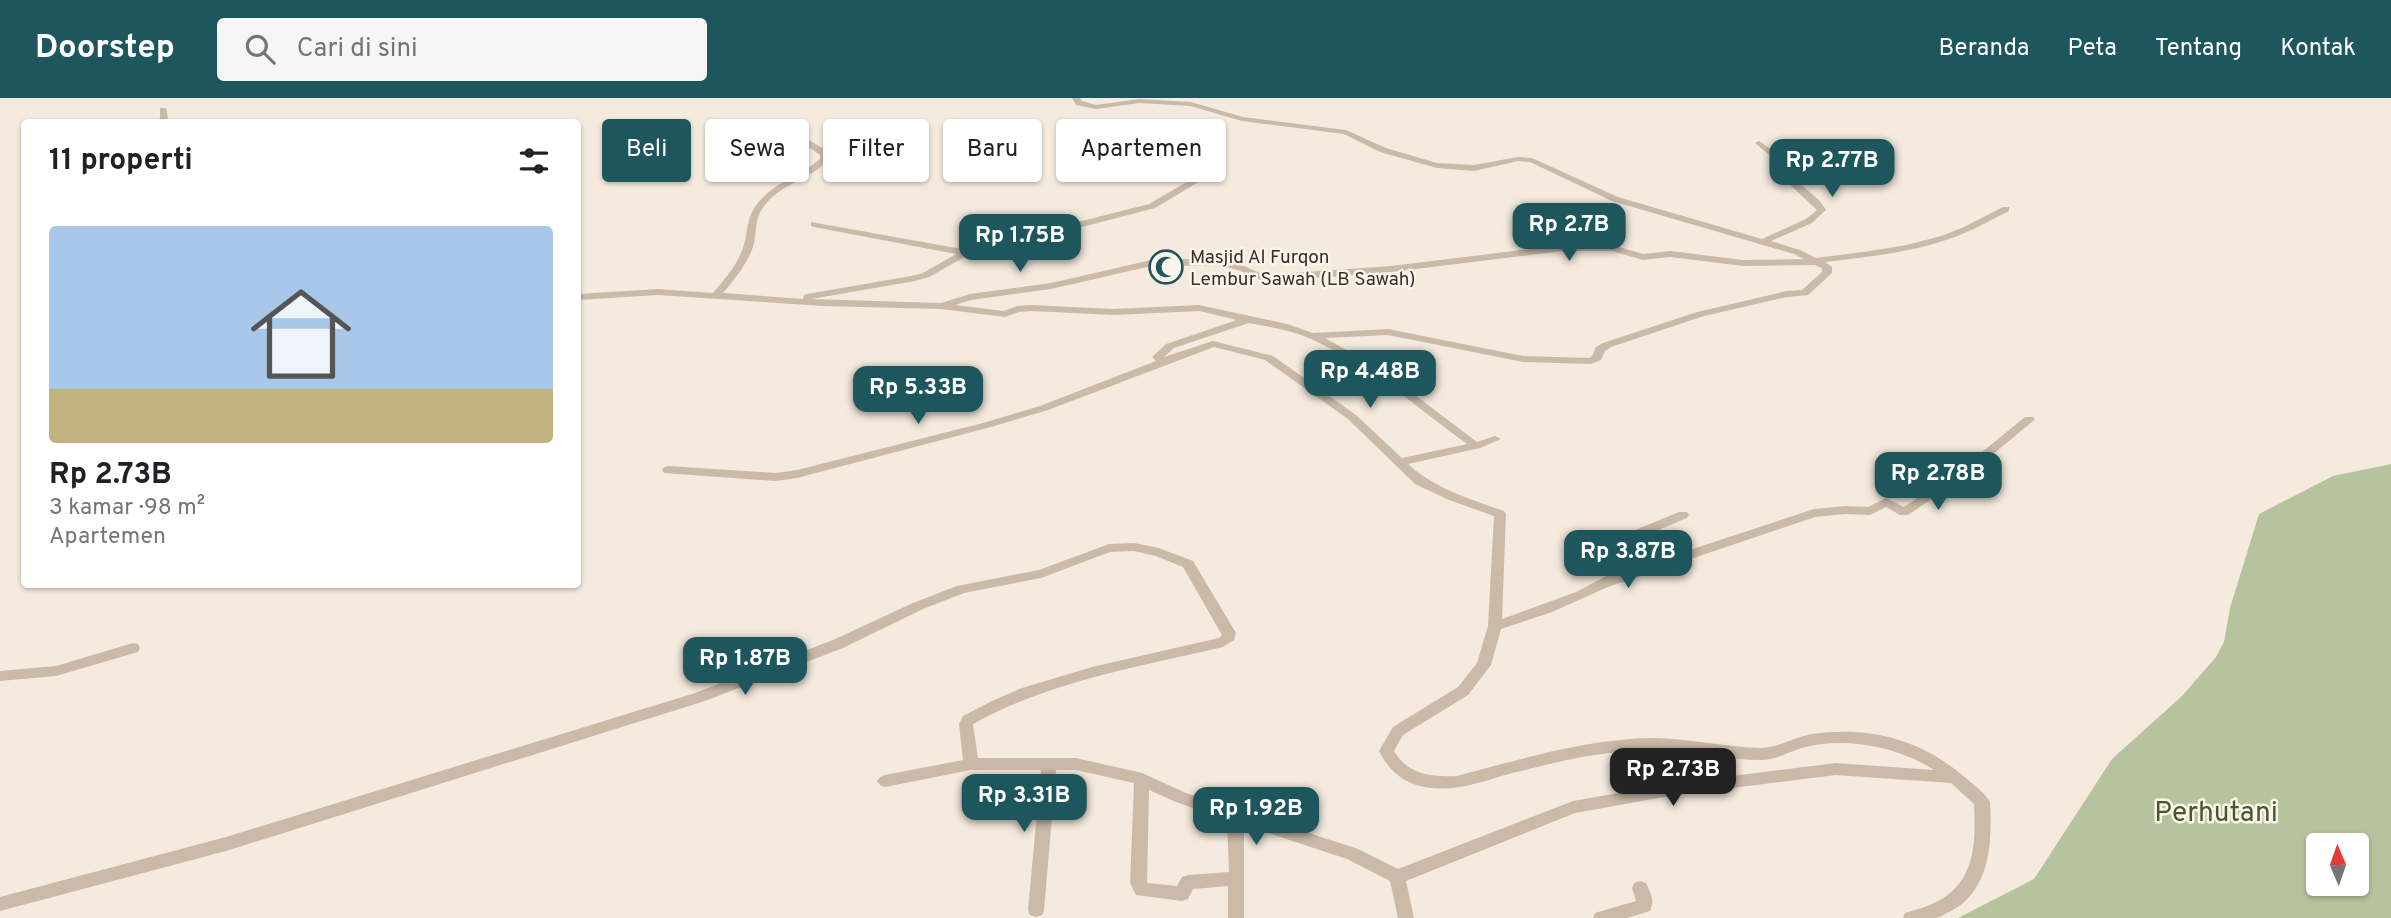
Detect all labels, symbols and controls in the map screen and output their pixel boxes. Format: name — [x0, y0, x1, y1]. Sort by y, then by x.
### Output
search box — [217, 18, 707, 81]
text: Doorstep — [35, 28, 175, 70]
icon: search — [241, 30, 279, 68]
text: Cari di sini — [297, 33, 418, 66]
text: Beranda — [1939, 34, 2030, 64]
text: Peta — [2068, 34, 2117, 64]
text: Tentang — [2155, 34, 2242, 64]
text: Kontak — [2280, 34, 2356, 64]
chip: Beli — [602, 119, 691, 182]
chip: Sewa — [705, 119, 809, 182]
chip: Filter — [823, 119, 929, 182]
chip: Baru — [943, 119, 1042, 182]
chip: Apartemen — [1056, 119, 1226, 182]
pin: Rp 2.77B — [1760, 140, 1904, 199]
icon: filters — [515, 142, 553, 180]
text: 11 properti — [49, 143, 193, 180]
text: Rp 2.77B — [1785, 147, 1879, 176]
pin: Rp 2.7B — [1504, 204, 1634, 263]
text: Rp 2.7B — [1529, 211, 1609, 240]
pin: Rp 1.75B — [948, 214, 1092, 274]
text: Rp 1.75B — [975, 222, 1065, 251]
place label: Masjid Al Furqon Lembur Sawah (LB Sawah) — [1190, 246, 1416, 292]
mosque icon: Masjid Al Furqon Lembur Sawah (LB Sawah) — [1147, 248, 1185, 286]
icon: home — [238, 271, 364, 397]
pin: Rp 4.48B — [1298, 350, 1442, 410]
text: Rp 4.48B — [1320, 358, 1420, 387]
pin: Rp 5.33B — [846, 366, 990, 426]
text: Rp 5.33B — [869, 374, 967, 403]
pin: Rp 2.78B — [1866, 452, 2010, 512]
text: Rp 2.73B — [49, 457, 172, 494]
text: Rp 2.78B — [1891, 460, 1985, 489]
text: 3 kamar · 98 m² — [49, 494, 205, 523]
text: Apartemen — [49, 523, 166, 552]
pin: Rp 3.87B — [1556, 531, 1700, 590]
text: Rp 3.87B — [1580, 538, 1676, 567]
pin: Rp 1.87B — [673, 638, 817, 697]
text: Rp 1.87B — [699, 645, 791, 674]
pin: Rp 2.73B — [1601, 748, 1745, 808]
text: Rp 2.73B — [1626, 756, 1720, 785]
pin: Rp 3.31B — [952, 774, 1096, 834]
text: Rp 3.31B — [978, 782, 1070, 811]
pin: Rp 1.92B — [1184, 788, 1328, 847]
text: Rp 1.92B — [1209, 795, 1303, 824]
park label: Perhutani — [2154, 796, 2278, 832]
north arrow — [2306, 833, 2370, 896]
map controls — [2306, 833, 2369, 896]

